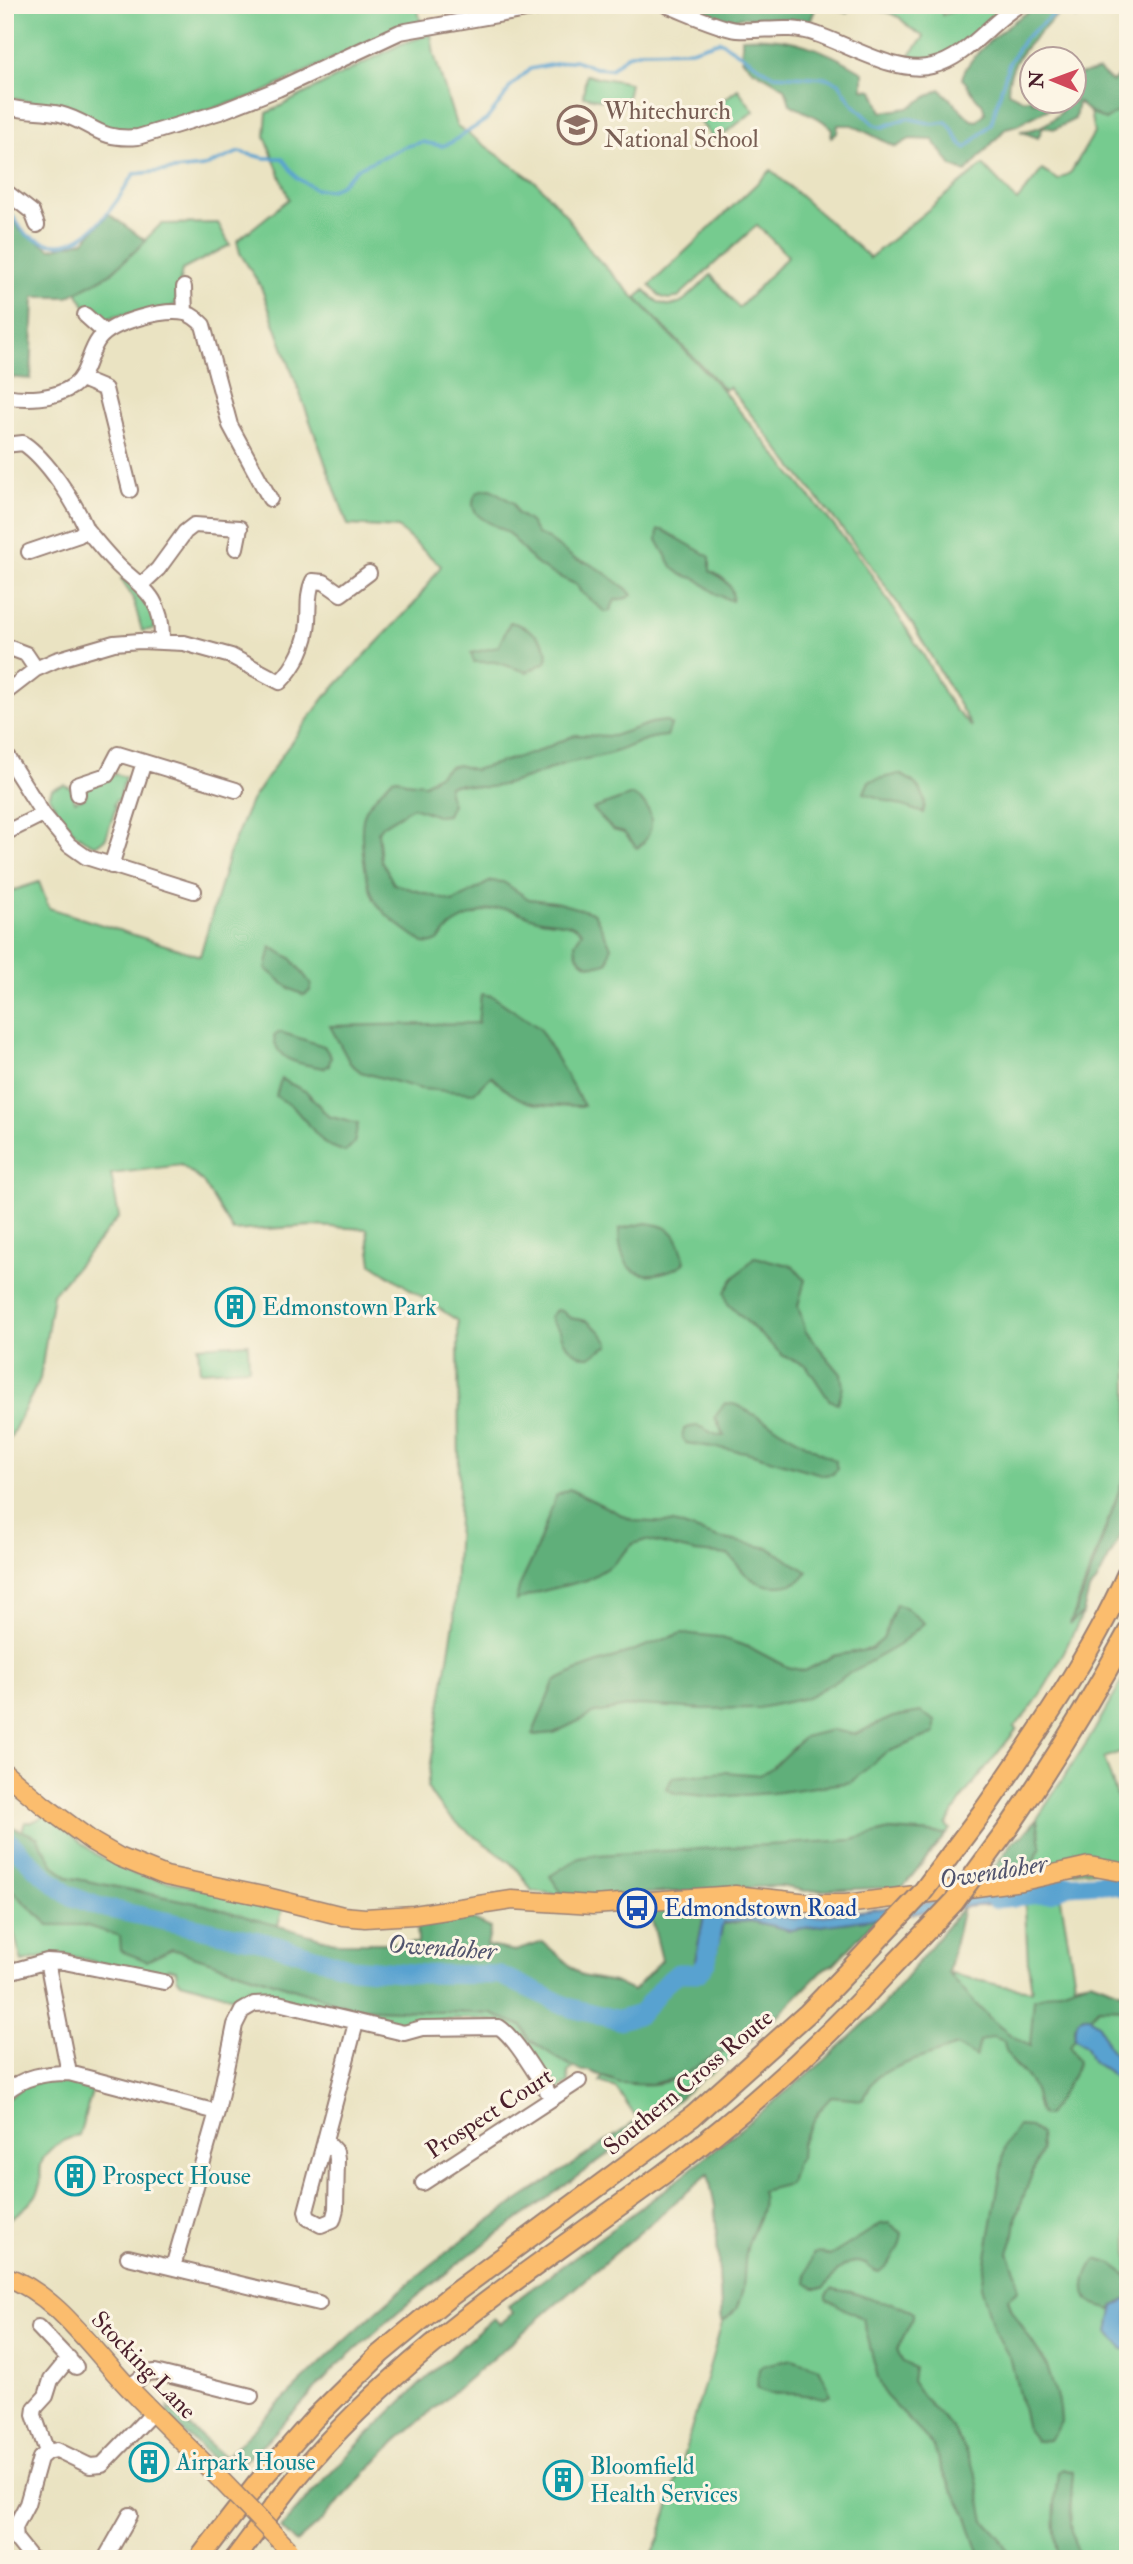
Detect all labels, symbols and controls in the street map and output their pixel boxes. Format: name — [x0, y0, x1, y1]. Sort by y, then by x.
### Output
north arrow — [1018, 46, 1088, 116]
text: N — [1025, 70, 1049, 89]
place label: Whitechurch National School — [603, 96, 759, 155]
school or university icon: Whitechurch National School — [556, 104, 598, 146]
building icon: Edmonstown Park — [214, 1286, 256, 1328]
place label: Edmonstown Park — [262, 1292, 437, 1323]
water label: Owendoher — [937, 1847, 1051, 1896]
bus stop icon: Edmondstown Road — [616, 1887, 658, 1929]
place label: Edmondstown Road — [664, 1893, 857, 1924]
water label: Owendoher — [386, 1928, 499, 1968]
street label: Southern Cross Route — [597, 2002, 779, 2162]
street label: Prospect Court — [420, 2061, 559, 2166]
building icon: Prospect House — [54, 2155, 96, 2197]
place label: Prospect House — [102, 2161, 251, 2192]
street label: Stocking Lane — [84, 2305, 203, 2426]
building icon: Airpark House — [128, 2441, 170, 2483]
place label: Airpark House — [175, 2447, 316, 2478]
place label: Bloomfield Health Services — [590, 2451, 738, 2510]
building icon: Bloomfield Health Services — [542, 2459, 584, 2501]

